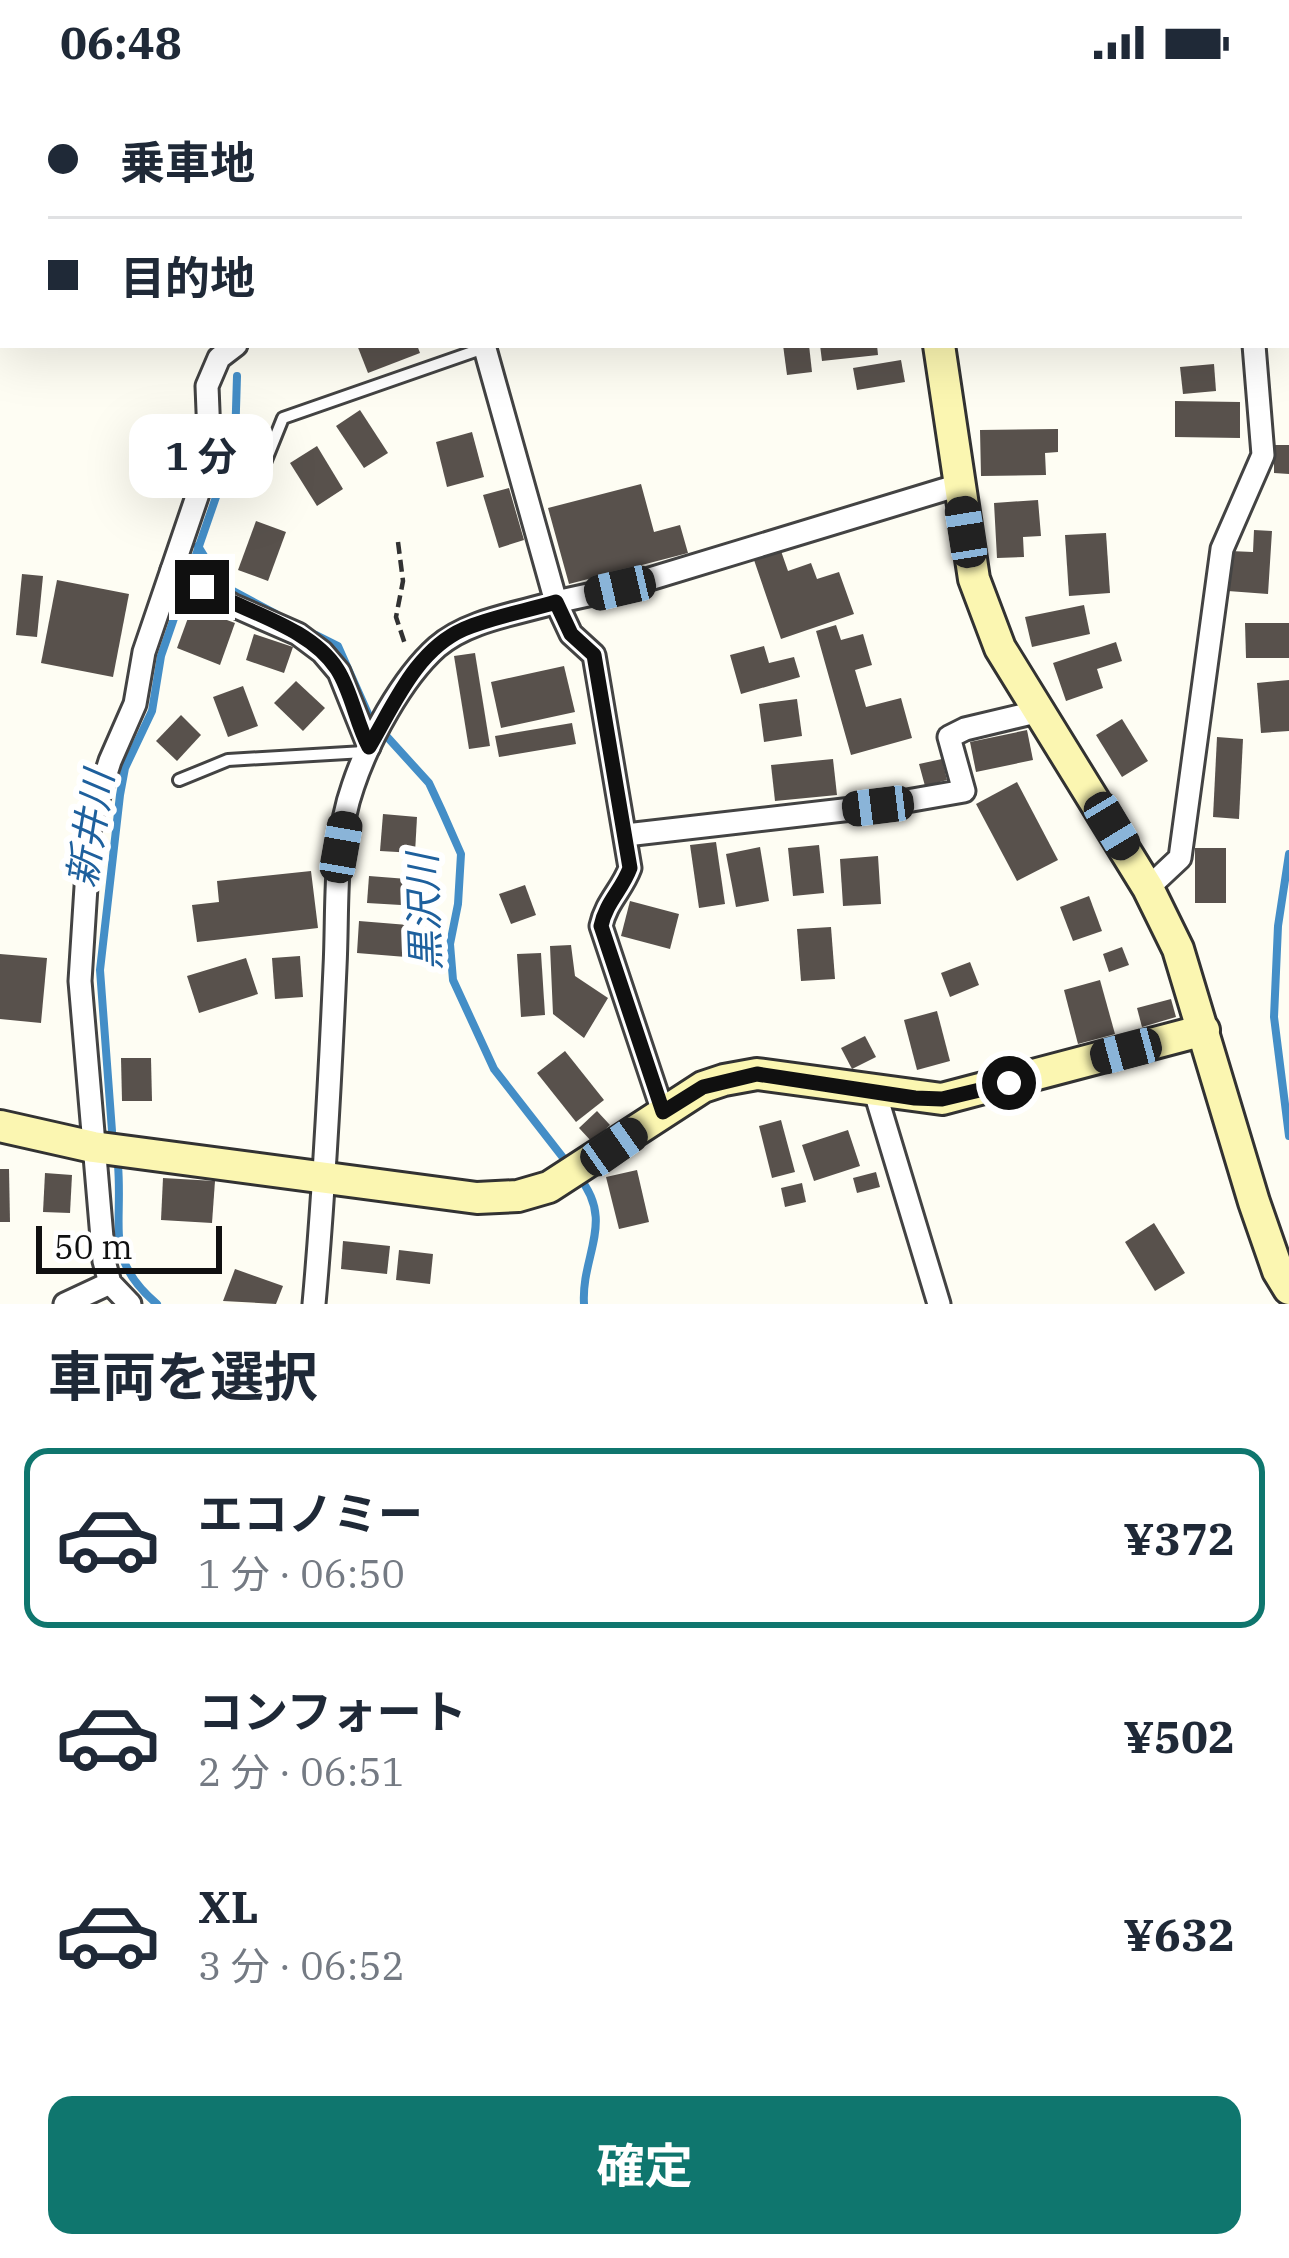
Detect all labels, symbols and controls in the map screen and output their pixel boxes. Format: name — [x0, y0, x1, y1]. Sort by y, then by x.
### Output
text: 06:48 — [60, 13, 182, 71]
text: 乗車地 — [120, 133, 255, 191]
text: 目的地 — [120, 248, 255, 306]
callout: 1 分 — [130, 413, 274, 497]
text: 1 分 — [165, 430, 237, 481]
car — [943, 494, 989, 570]
route end — [175, 560, 229, 614]
car — [581, 562, 659, 614]
water label: 新井川 — [55, 763, 124, 891]
car — [840, 784, 916, 828]
car — [1078, 786, 1146, 866]
car — [317, 808, 365, 886]
water label: 黒沢川 — [396, 849, 451, 971]
car — [1087, 1024, 1165, 1078]
route start — [982, 1056, 1036, 1110]
car — [574, 1112, 654, 1182]
scale bar — [36, 1220, 222, 1273]
text: 50 m — [54, 1225, 133, 1268]
text: 車両を選択 — [48, 1341, 318, 1411]
icon: car — [54, 1484, 162, 1592]
text: エコノミー — [198, 1484, 423, 1542]
text: ¥372 — [1123, 1509, 1235, 1567]
text: 1 分 · 06:50 — [198, 1548, 405, 1599]
icon: car — [54, 1682, 162, 1790]
text: コンフォート — [198, 1682, 467, 1740]
text: ¥502 — [1123, 1707, 1235, 1765]
text: 2 分 · 06:51 — [198, 1746, 405, 1797]
text: XL — [198, 1877, 259, 1935]
icon: car — [54, 1880, 162, 1988]
text: ¥632 — [1123, 1905, 1235, 1963]
text: 3 分 · 06:52 — [198, 1940, 405, 1991]
button: 確定 — [48, 2096, 1241, 2234]

